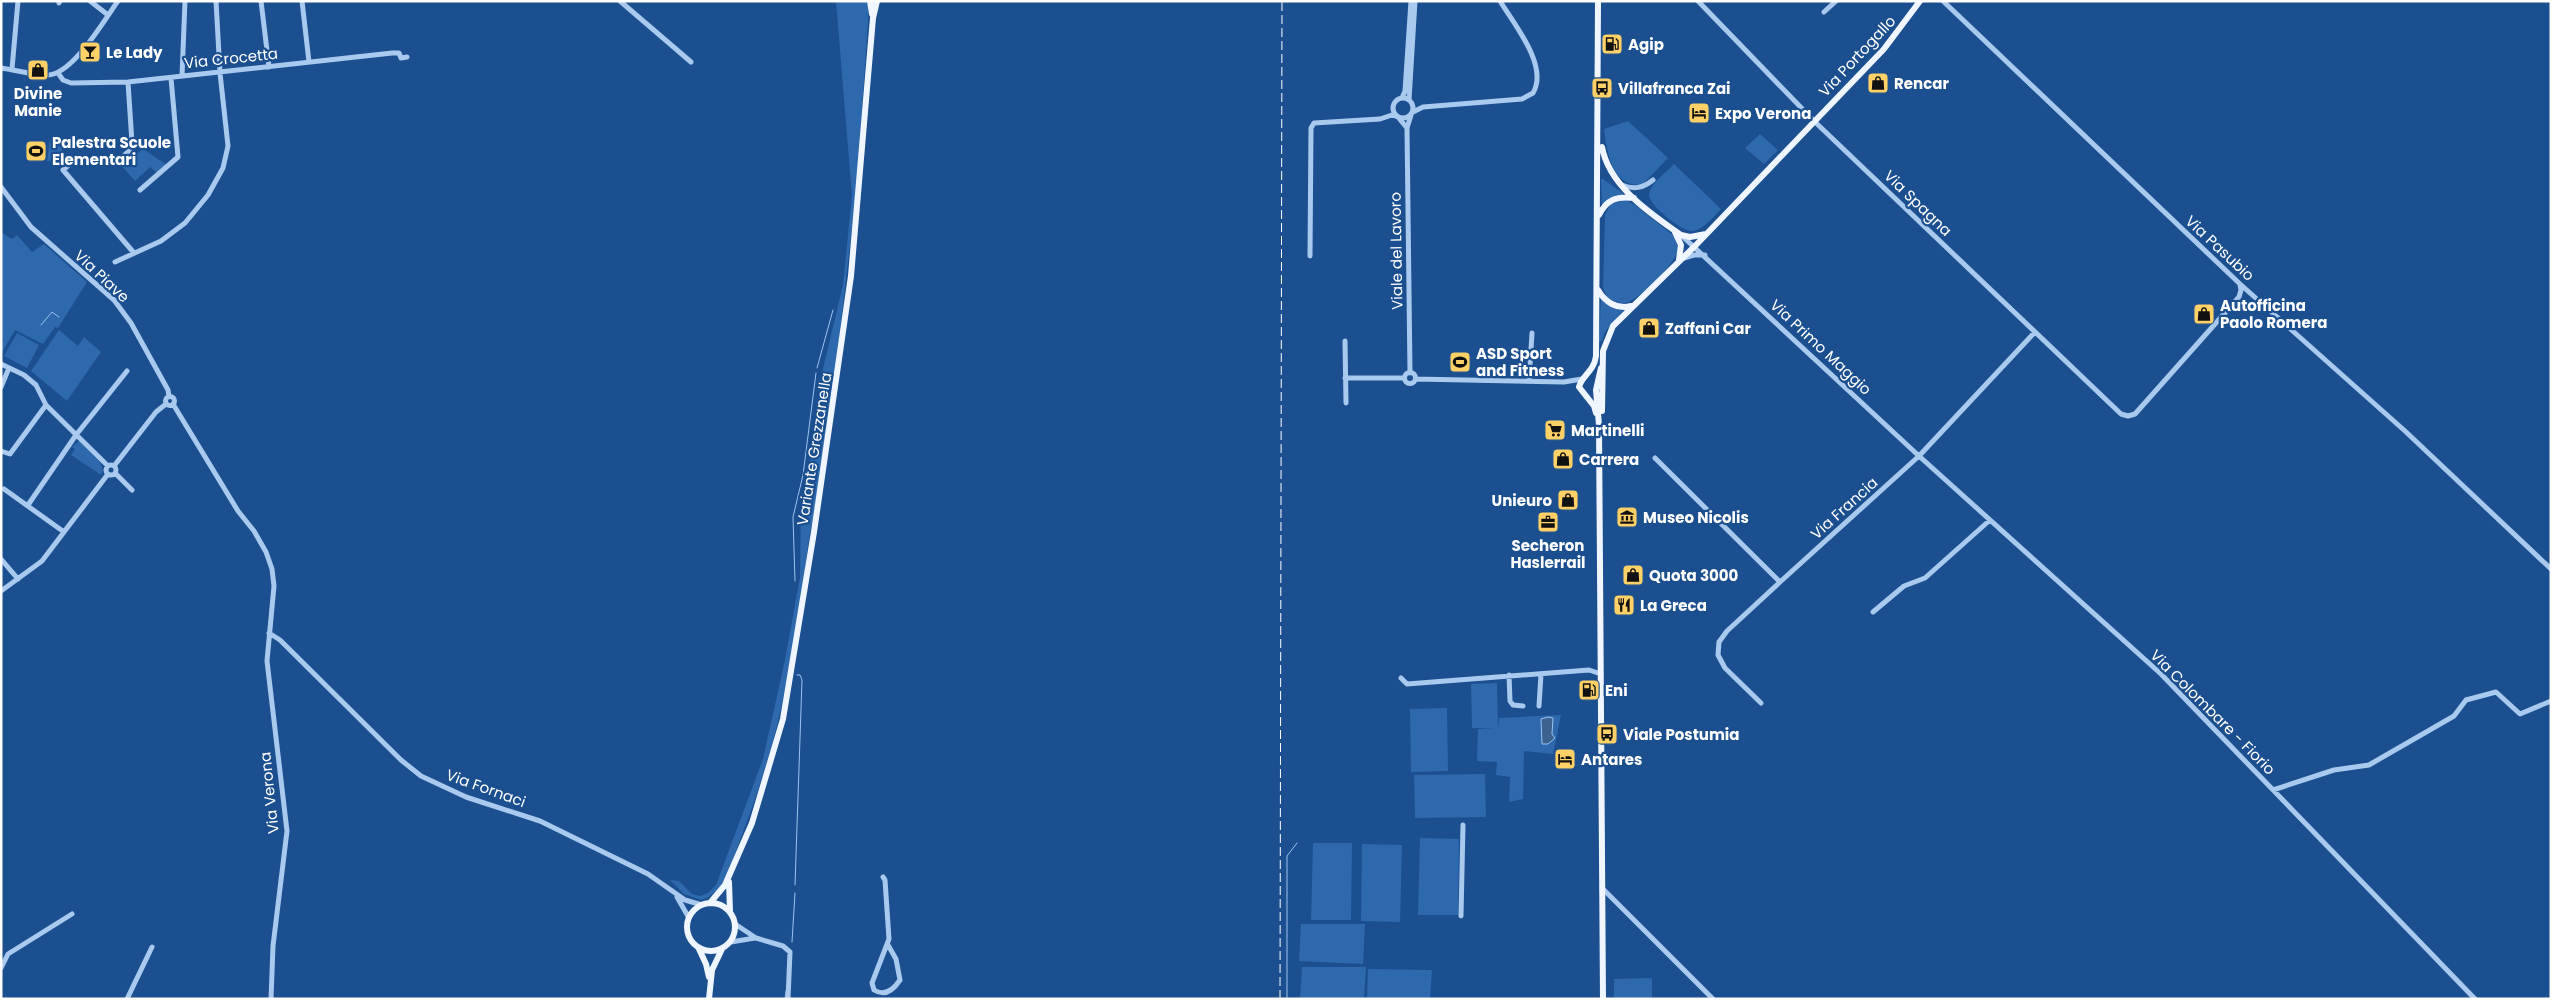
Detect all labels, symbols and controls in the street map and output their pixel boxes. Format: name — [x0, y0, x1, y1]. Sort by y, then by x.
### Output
street label: Via Portogallo — [1814, 11, 1900, 101]
fuel station icon: Agip — [1600, 32, 1624, 56]
place label: Agip — [1628, 34, 1664, 55]
bar icon: Le Lady — [78, 40, 102, 64]
place label: Le Lady — [106, 42, 163, 63]
street label: Via Crocetta — [183, 43, 279, 73]
shop icon: Divine Manie — [26, 58, 50, 82]
shop icon: Rencar — [1866, 71, 1890, 95]
place label: Rencar — [1894, 73, 1949, 94]
bus stop icon: Villafranca Zai — [1590, 76, 1614, 100]
place label: Villafranca Zai — [1618, 78, 1731, 99]
place label: Divine Manie — [14, 83, 62, 121]
hotel icon: Expo Verona — [1687, 101, 1711, 125]
place label: Expo Verona — [1715, 103, 1811, 124]
place label: Palestra Scuole Elementari — [52, 132, 171, 170]
sports icon: Palestra Scuole Elementari — [24, 139, 48, 163]
street label: Via Spagna — [1879, 165, 1957, 241]
street label: Viale del Lavoro — [1384, 192, 1408, 310]
street label: Via Pasubio — [2181, 210, 2259, 286]
street label: Via Piave — [70, 245, 134, 307]
street label: Via Primo Maggio — [1766, 294, 1876, 400]
place label: Autofficina Paolo Romera — [2220, 295, 2327, 333]
shop icon: Autofficina Paolo Romera — [2192, 302, 2216, 326]
shop icon: Zaffani Car — [1637, 316, 1661, 340]
place label: Zaffani Car — [1665, 318, 1751, 339]
place label: ASD Sport and Fitness — [1476, 343, 1564, 381]
sports icon: ASD Sport and Fitness — [1448, 350, 1472, 374]
street label: Variante Grezzanella — [792, 371, 836, 527]
supermarket icon: Martinelli — [1543, 418, 1567, 442]
place label: Martinelli — [1571, 420, 1645, 441]
shop icon: Carrera — [1551, 447, 1575, 471]
place label: Carrera — [1579, 449, 1639, 470]
street label: Via Francia — [1806, 472, 1882, 544]
shop icon: Unieuro — [1556, 488, 1580, 512]
place label: Unieuro — [1492, 490, 1552, 511]
museum icon: Museo Nicolis — [1615, 505, 1639, 529]
place label: Museo Nicolis — [1643, 507, 1749, 528]
office icon: Secheron Haslerrail — [1536, 510, 1560, 534]
place label: Secheron Haslerrail — [1510, 535, 1586, 573]
shop icon: Quota 3000 — [1621, 563, 1645, 587]
place label: Quota 3000 — [1649, 565, 1739, 586]
restaurant icon: La Greca — [1612, 593, 1636, 617]
place label: La Greca — [1640, 595, 1707, 616]
street label: Via Colombare - Fiorio — [2146, 645, 2280, 779]
fuel station icon: Eni — [1577, 678, 1601, 702]
place label: Eni — [1605, 680, 1628, 701]
bus stop icon: Viale Postumia — [1595, 722, 1619, 746]
place label: Viale Postumia — [1623, 724, 1739, 745]
hotel icon: Antares — [1553, 747, 1577, 771]
place label: Antares — [1581, 749, 1642, 770]
street label: Via Verona — [254, 751, 284, 835]
street label: Via Fornaci — [443, 764, 529, 812]

